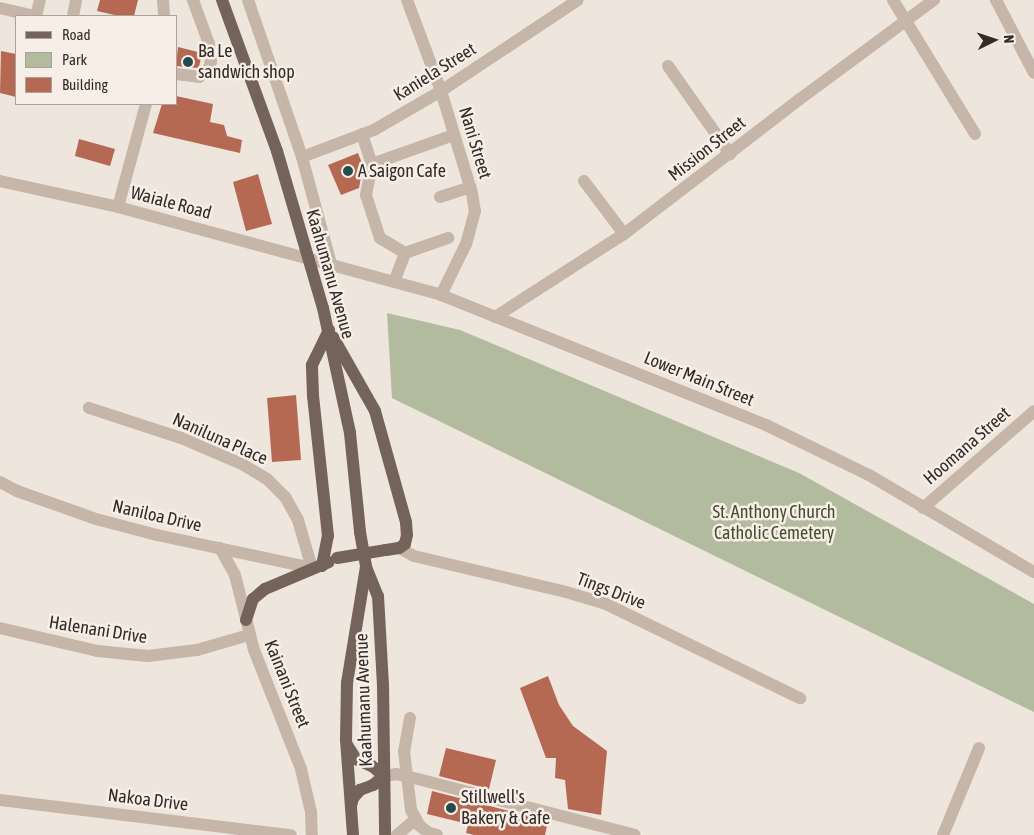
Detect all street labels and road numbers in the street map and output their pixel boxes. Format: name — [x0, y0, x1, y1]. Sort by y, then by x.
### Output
street label: Kaniela Street — [390, 38, 480, 106]
street label: Nani Street — [454, 105, 496, 181]
street label: Mission Street — [664, 112, 750, 186]
street label: Waiale Road — [128, 182, 214, 224]
street label: Kaahumanu Avenue — [301, 207, 359, 341]
street label: Lower Main Street — [641, 347, 757, 411]
street label: Hoomana Street — [919, 402, 1015, 490]
street label: Naniluna Place — [169, 408, 271, 470]
street label: Naniloa Drive — [110, 495, 204, 537]
street label: Tings Drive — [574, 568, 648, 614]
street label: Halenani Drive — [47, 612, 149, 648]
street label: Kaahumanu Avenue — [351, 633, 377, 767]
street label: Kainani Street — [260, 637, 314, 731]
street label: Nakoa Drive — [107, 784, 189, 816]

